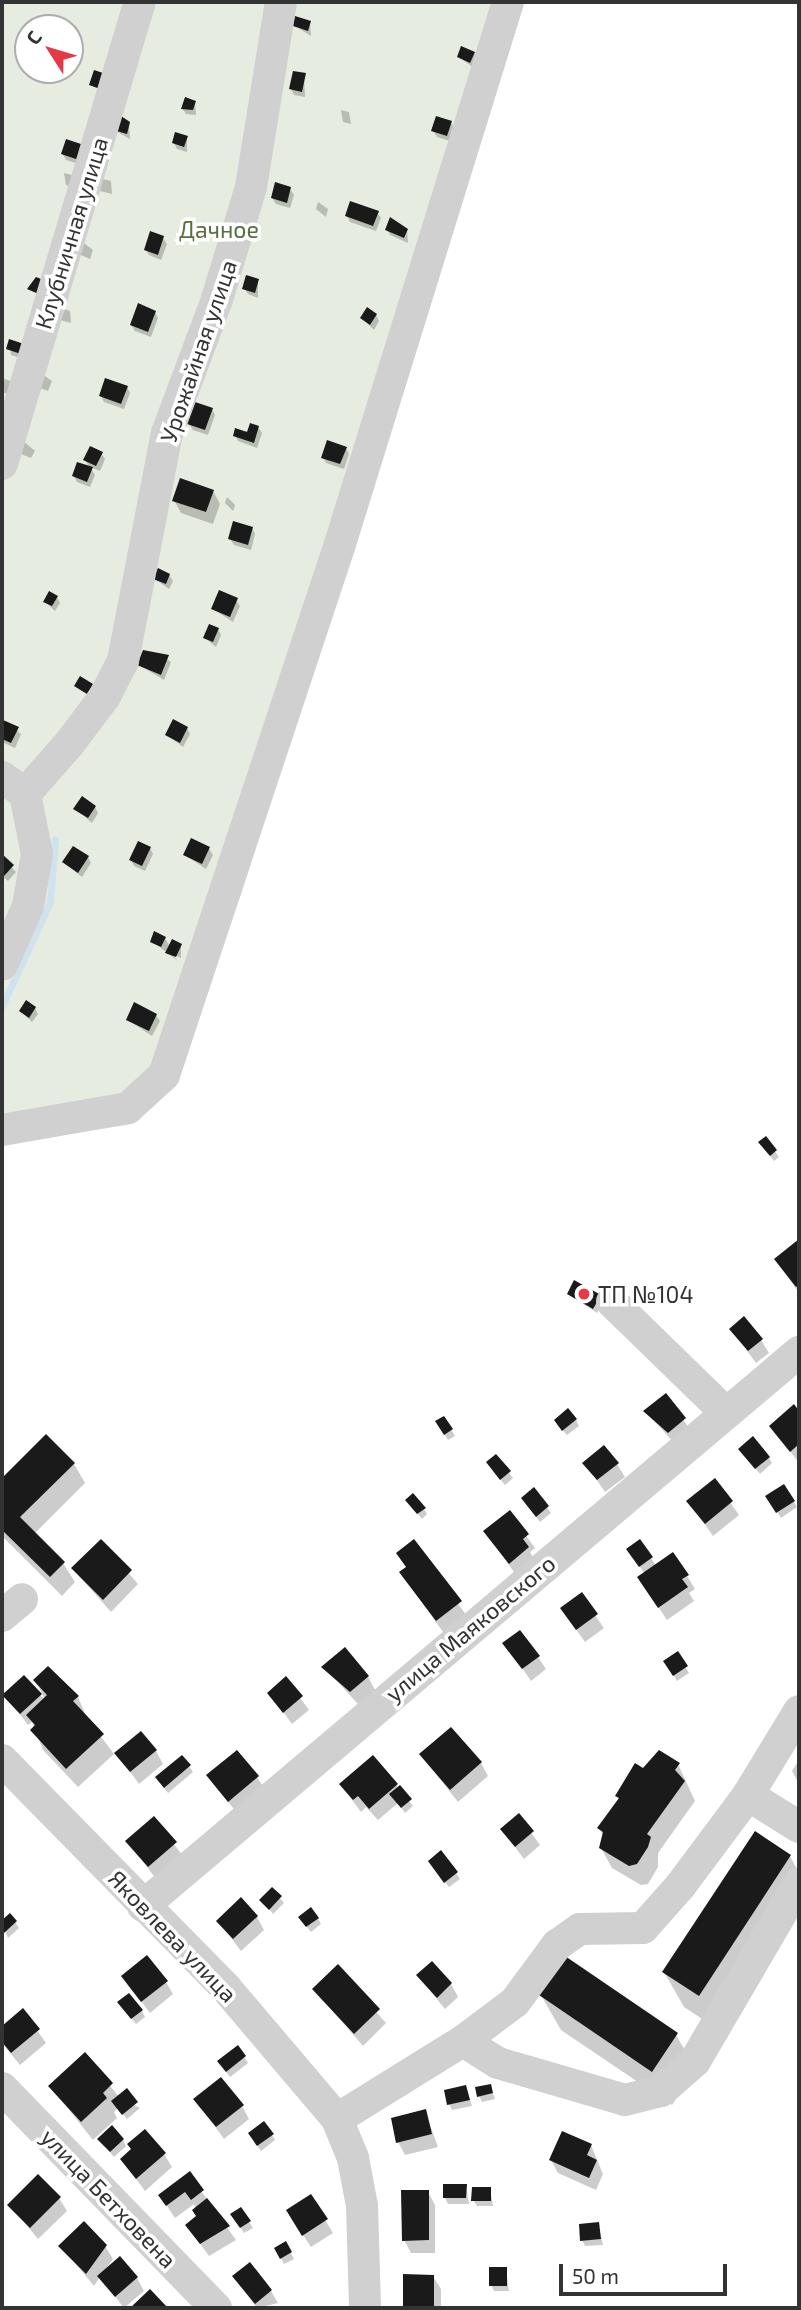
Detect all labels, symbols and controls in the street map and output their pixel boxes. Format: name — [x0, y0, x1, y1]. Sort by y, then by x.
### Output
north arrow — [14, 14, 84, 84]
text: С — [21, 26, 46, 49]
street label: Клубничная улица — [29, 134, 113, 332]
park label: Дачное — [179, 215, 259, 243]
street label: Урожайная улица — [154, 256, 242, 446]
place label: ТП №104 — [598, 1280, 694, 1308]
marker: ТП №104 — [576, 1286, 592, 1302]
street label: улица Маяковского — [380, 1549, 560, 1707]
street label: Яковлева улица — [103, 1864, 243, 2008]
street label: улица Бетховена — [36, 2123, 182, 2273]
scale bar — [563, 2250, 731, 2294]
text: 50 m — [572, 2263, 619, 2288]

